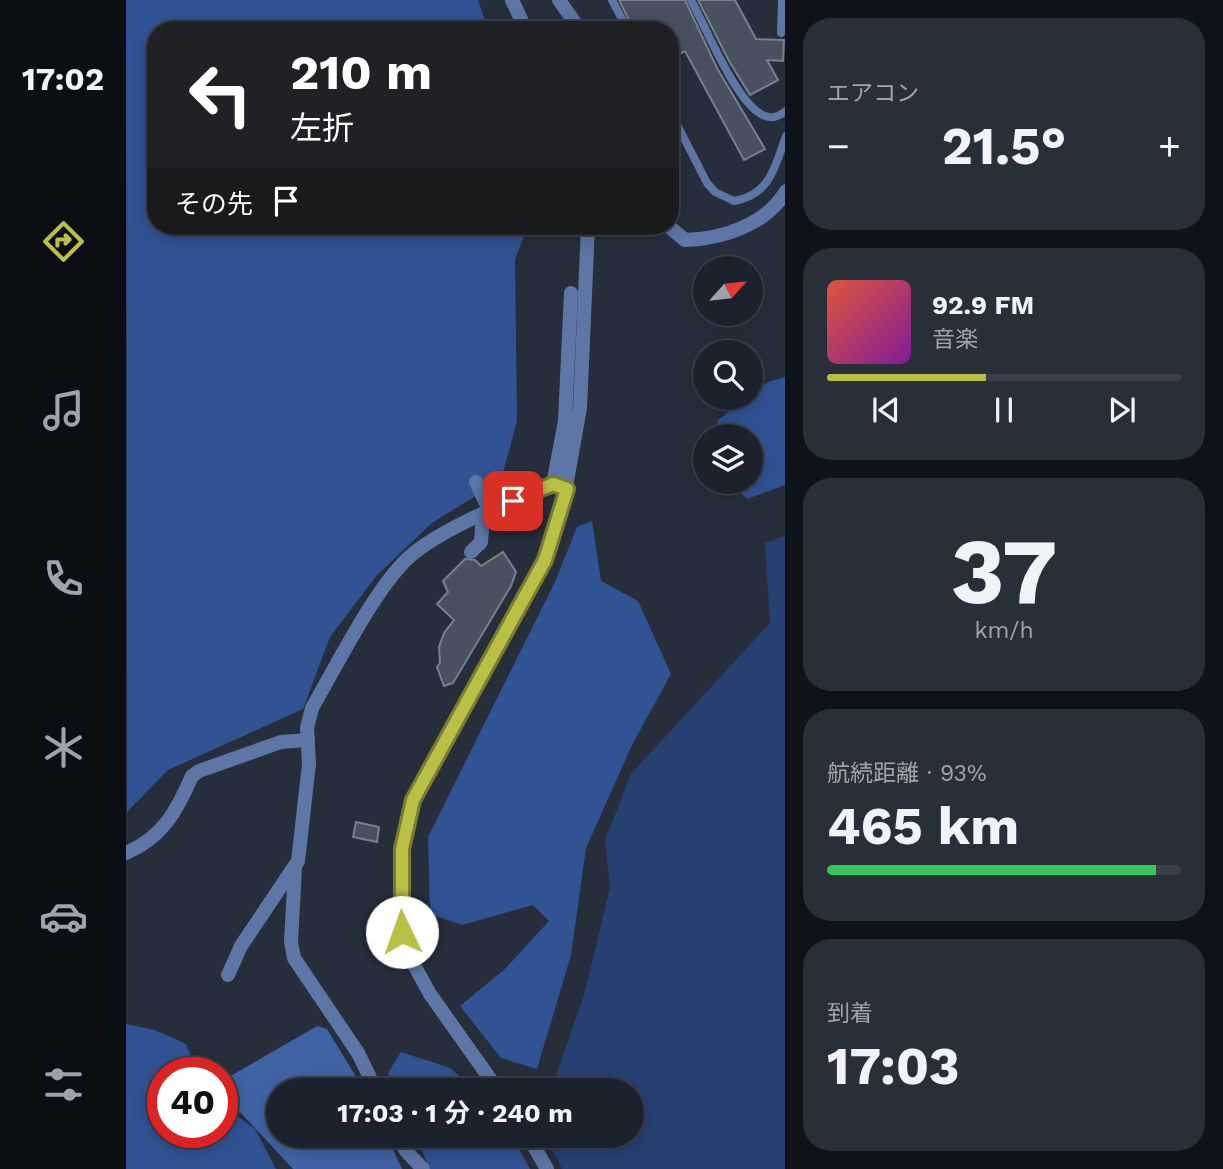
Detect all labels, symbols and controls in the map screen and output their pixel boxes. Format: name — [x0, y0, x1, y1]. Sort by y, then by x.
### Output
text: 210 m — [290, 43, 432, 101]
icon: left — [175, 49, 266, 140]
text: 17:02 — [22, 60, 104, 98]
text: エアコン — [827, 80, 919, 107]
text: 左折 — [290, 109, 354, 147]
text: 21.5° — [942, 116, 1066, 177]
text: − — [827, 124, 850, 168]
text: + — [1158, 124, 1181, 168]
icon: arrive — [267, 182, 305, 220]
text: その先 — [175, 189, 253, 219]
icon: directions — [39, 217, 88, 266]
north arrow — [693, 256, 763, 326]
map controls — [693, 256, 763, 494]
text: 92.9 FM — [932, 290, 1034, 320]
text: 音楽 — [932, 326, 978, 353]
button: search — [693, 340, 763, 410]
icon: music — [39, 386, 88, 435]
icon: previous — [867, 391, 905, 429]
icon: pause — [985, 391, 1023, 429]
icon: next — [1103, 391, 1141, 429]
button: layers — [693, 424, 763, 494]
pin — [483, 471, 543, 531]
icon: arrive — [494, 482, 532, 520]
text: 37 — [951, 518, 1057, 625]
icon: phone — [39, 554, 88, 603]
text: km/h — [974, 617, 1034, 644]
icon: climate — [39, 723, 88, 772]
text: 航続距離 · 93% — [827, 760, 987, 787]
text: 465 km — [827, 796, 1019, 857]
icon: car — [39, 892, 88, 941]
position arrow — [365, 895, 439, 969]
text: 到着 — [827, 1000, 873, 1027]
text: 17:03 — [827, 1036, 960, 1097]
speed limit sign: 40 — [147, 1057, 238, 1148]
icon: filters — [39, 1060, 88, 1109]
text: 17:03 · 1 分 · 240 m — [337, 1098, 573, 1128]

